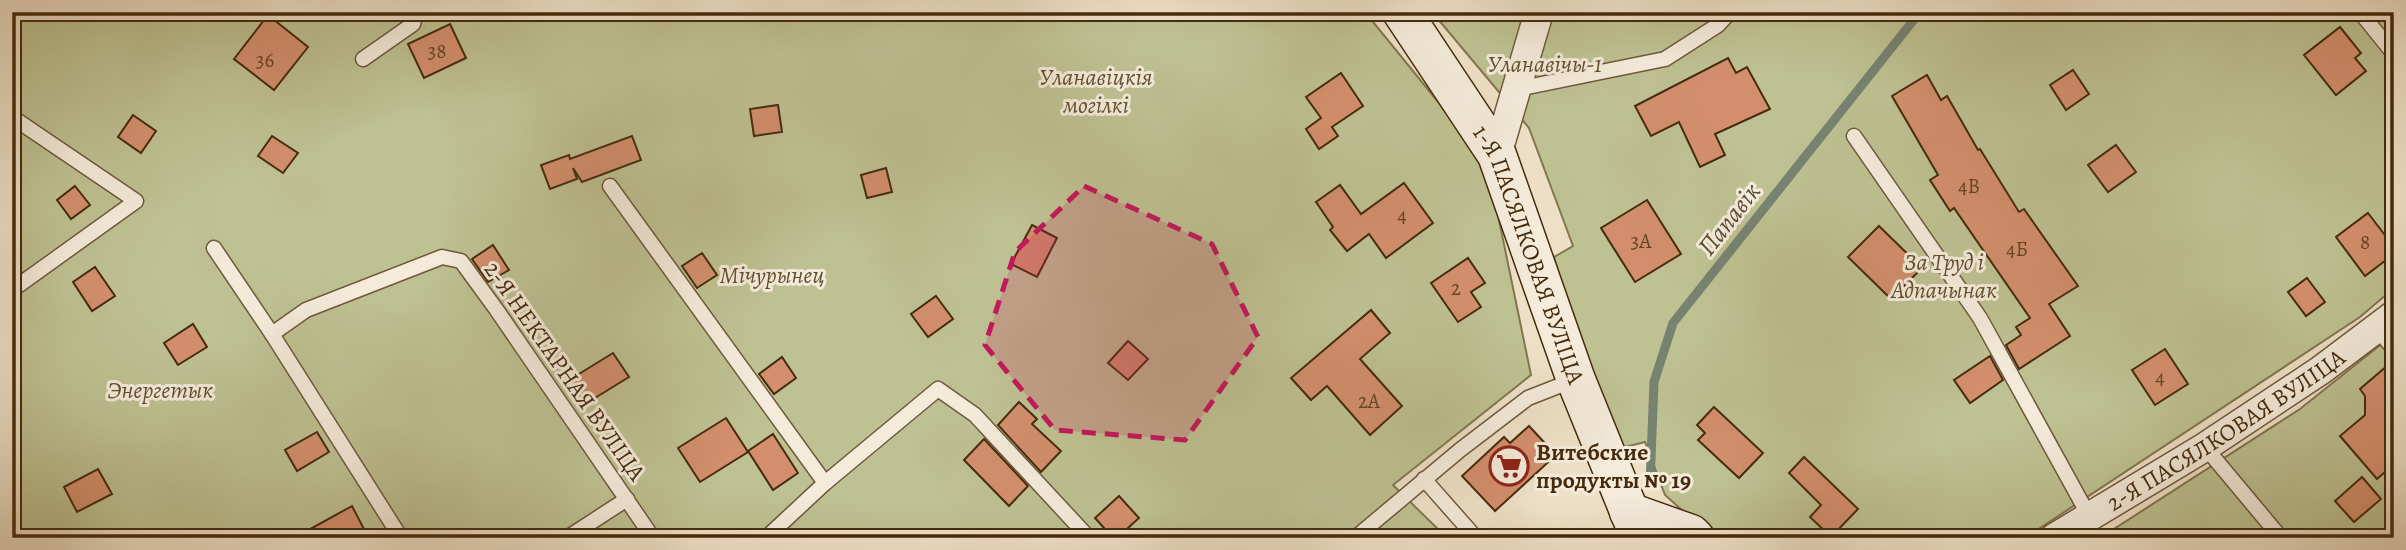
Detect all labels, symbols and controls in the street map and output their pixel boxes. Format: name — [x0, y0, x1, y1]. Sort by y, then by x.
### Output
house number: 38 — [428, 37, 446, 65]
house number: 36 — [256, 46, 275, 74]
park label: Уланавічы-1 — [1488, 48, 1602, 80]
park label: Уланавіцкія могілкі — [1039, 61, 1153, 121]
street label: 1-Я ПАСЯЛКОВАЯ ВУЛІЦА — [1465, 119, 1592, 389]
house number: 4В — [1958, 172, 1980, 200]
water label: Папавік — [1690, 175, 1769, 263]
house number: 4 — [1397, 201, 1407, 229]
house number: 3А — [1631, 227, 1652, 255]
house number: 8 — [2360, 228, 2370, 256]
house number: 4Б — [2006, 235, 2028, 263]
park label: За Труд і Адпачынак — [1889, 246, 1997, 306]
street label: 2-Я НЕКТАРНАЯ ВУЛІЦА — [477, 255, 654, 488]
park label: Мічурынец — [720, 259, 824, 291]
house number: 2 — [1451, 274, 1461, 302]
street label: 2-Я ПАСЯЛКОВАЯ ВУЛІЦА — [2101, 341, 2353, 519]
house number: 4 — [2155, 363, 2165, 391]
park label: Энергетык — [107, 374, 213, 406]
house number: 2А — [1358, 387, 1381, 415]
place label: Витебские продукты № 19 — [1536, 436, 1691, 496]
supermarket icon: Витебские продукты № 19 — [1488, 445, 1530, 487]

